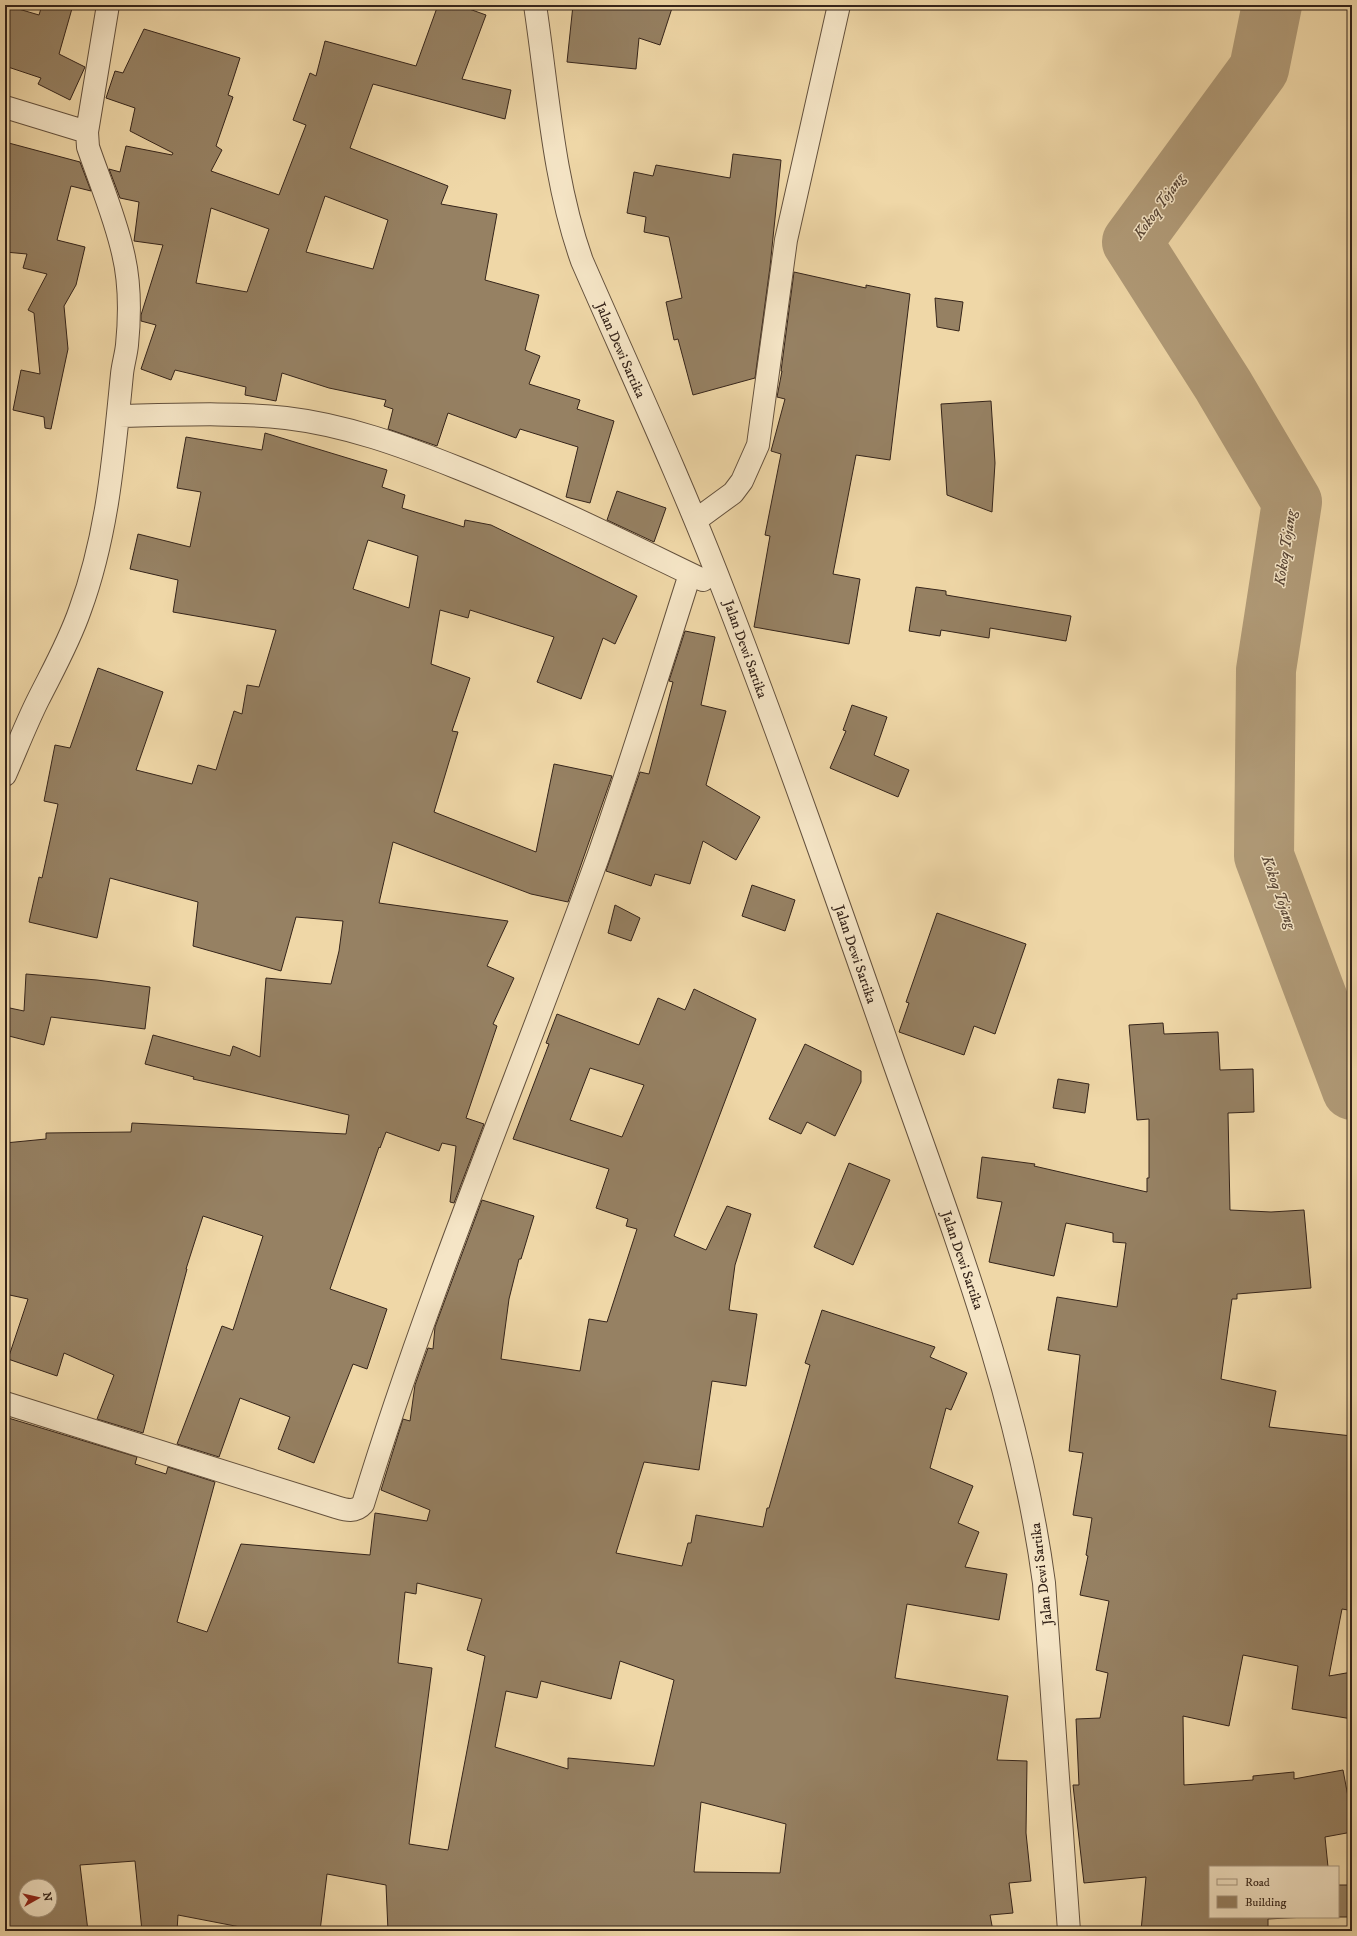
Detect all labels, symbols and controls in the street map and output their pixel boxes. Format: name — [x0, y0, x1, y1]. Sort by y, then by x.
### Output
water label: Kokoq Tojang — [1129, 168, 1191, 244]
street label: Jalan Dewi Sartika — [590, 298, 649, 401]
water label: Kokoq Tojang — [1270, 507, 1301, 588]
street label: Jalan Dewi Sartika — [718, 596, 771, 701]
water label: Kokoq Tojang — [1257, 852, 1301, 933]
street label: Jalan Dewi Sartika — [829, 901, 880, 1006]
street label: Jalan Dewi Sartika — [936, 1207, 987, 1312]
street label: Jalan Dewi Sartika — [1027, 1522, 1057, 1628]
legend — [1209, 1866, 1339, 1918]
text: Road — [1245, 1875, 1270, 1890]
north arrow — [18, 1878, 58, 1918]
text: N — [39, 1891, 54, 1902]
text: Building — [1245, 1895, 1286, 1910]

